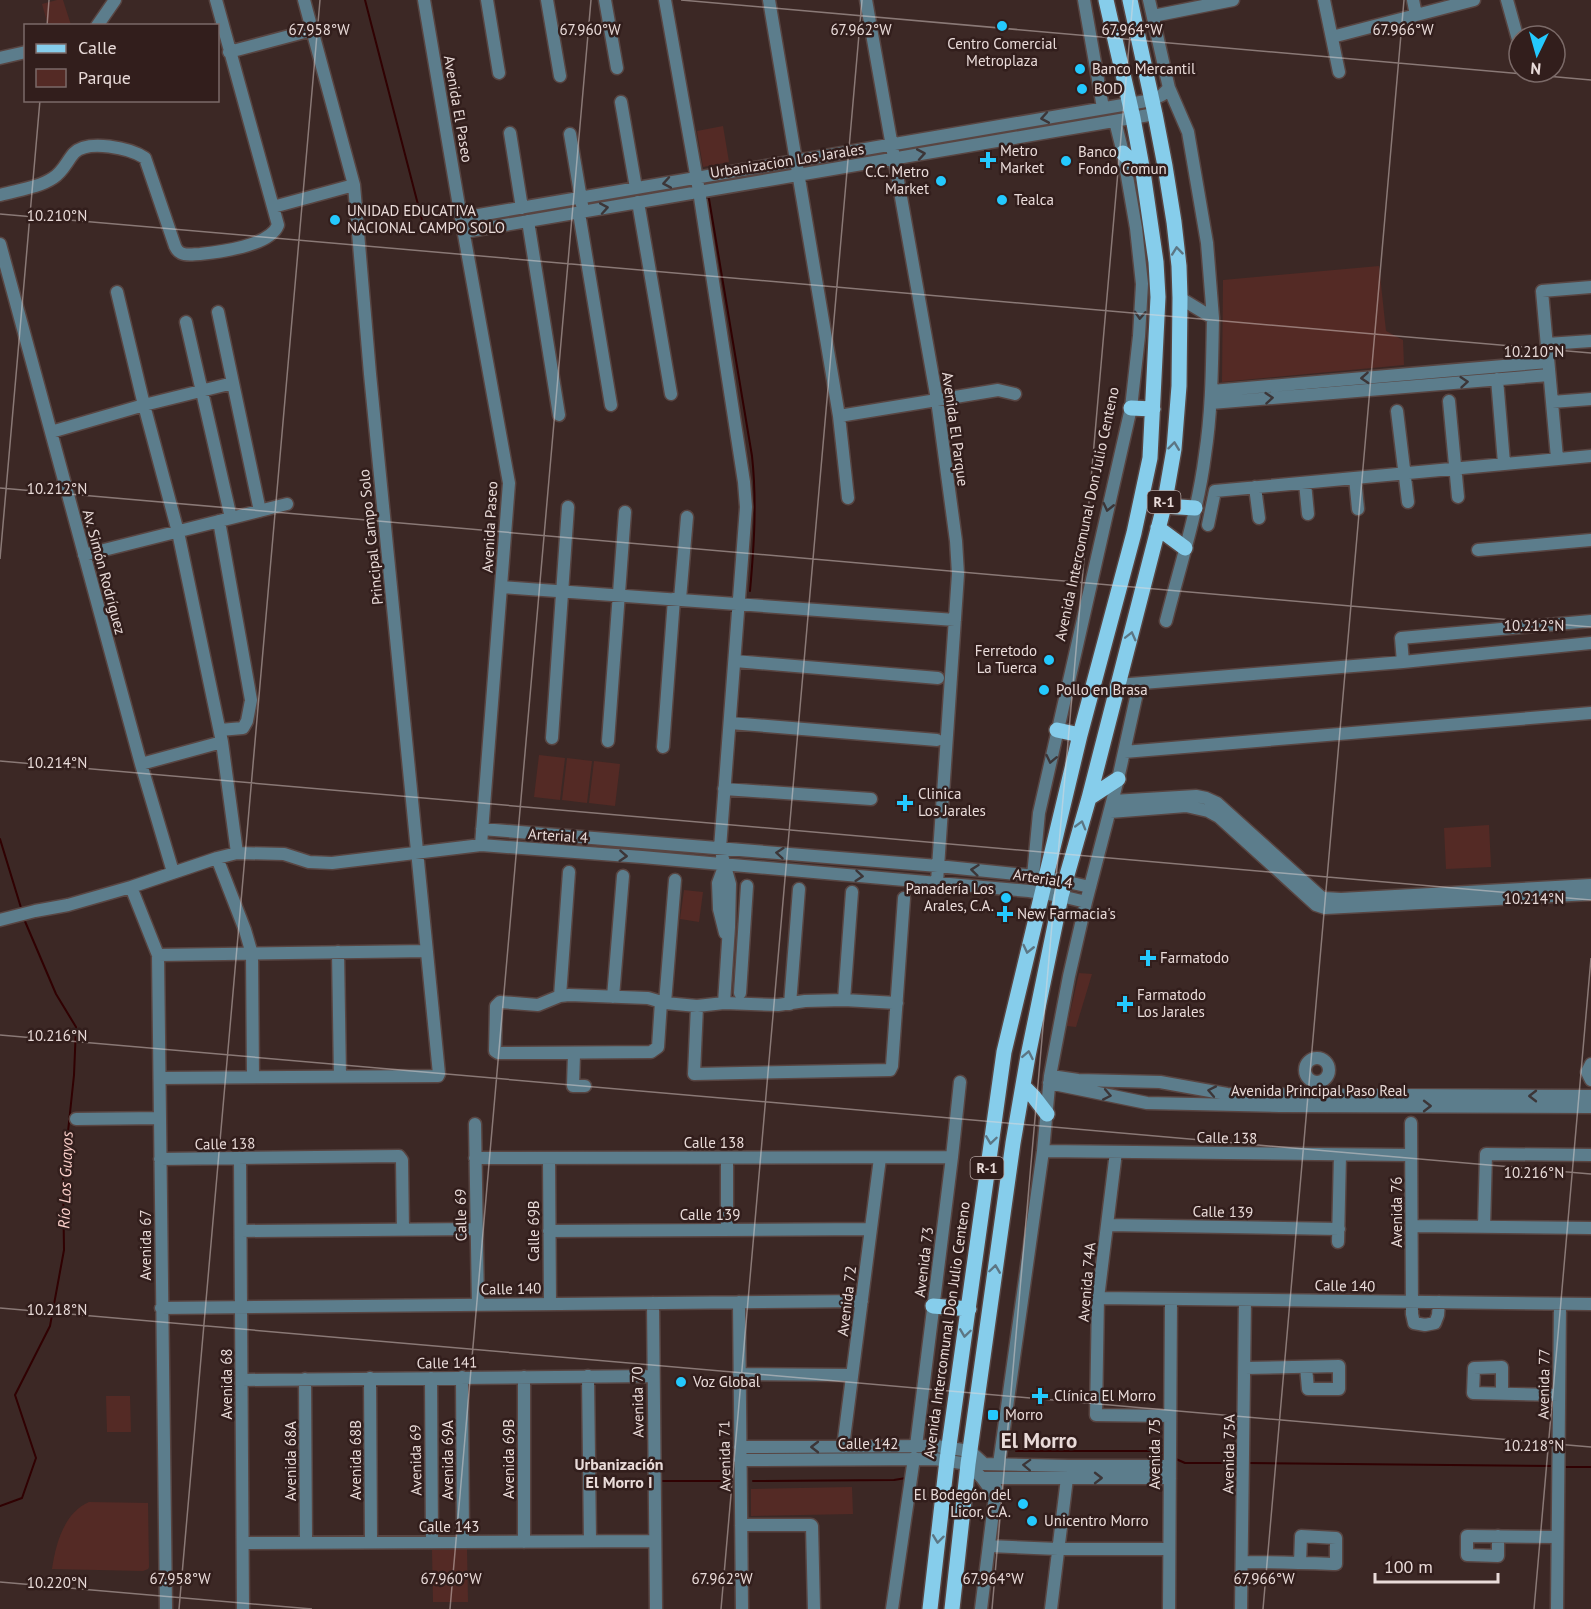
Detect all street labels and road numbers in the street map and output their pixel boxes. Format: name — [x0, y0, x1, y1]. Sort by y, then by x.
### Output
street label: Avenida El Paseo — [440, 54, 477, 164]
street label: Urbanizacion Los Jarales — [709, 139, 865, 182]
street label: Avenida El Parque — [938, 371, 973, 487]
street label: Avenida Intercomunal Don Julio Centeno — [1050, 385, 1123, 643]
street label: Principal Campo Solo — [354, 468, 387, 606]
street label: Avenida Paseo — [478, 481, 501, 573]
road number: R-1 — [1148, 491, 1180, 513]
street label: Av. Simón Rodríguez — [79, 507, 130, 636]
street label: Arterial 4 — [527, 824, 589, 847]
street label: Arterial 4 — [1012, 864, 1074, 893]
street label: Avenida Principal Paso Real — [1231, 1081, 1408, 1100]
street label: Calle 138 — [1197, 1127, 1258, 1148]
street label: Calle 138 — [194, 1133, 255, 1154]
street label: Calle 138 — [684, 1133, 744, 1152]
road number: R-1 — [970, 1157, 1004, 1179]
street label: Avenida 76 — [1387, 1176, 1406, 1248]
street label: Calle 69 — [451, 1189, 470, 1241]
street label: Calle 69B — [524, 1200, 543, 1262]
street label: Avenida Intercomunal Don Julio Centeno — [919, 1200, 974, 1460]
street label: Calle 139 — [1193, 1201, 1254, 1222]
street label: Calle 139 — [680, 1205, 740, 1224]
street label: Avenida 67 — [136, 1209, 155, 1281]
street label: Avenida 73 — [910, 1226, 937, 1298]
street label: Avenida 74A — [1074, 1241, 1099, 1323]
street label: Avenida 72 — [833, 1265, 860, 1337]
street label: Calle 140 — [1315, 1275, 1376, 1296]
street label: Calle 140 — [480, 1278, 541, 1299]
street label: Avenida 68 — [217, 1348, 236, 1420]
street label: Avenida 77 — [1533, 1348, 1554, 1420]
street label: Calle 141 — [416, 1352, 477, 1373]
street label: Avenida 70 — [627, 1366, 648, 1438]
street label: Avenida 75A — [1218, 1414, 1239, 1494]
street label: Avenida 75 — [1145, 1418, 1164, 1490]
street label: Avenida 69B — [499, 1419, 518, 1499]
street label: Avenida 68B — [346, 1420, 365, 1500]
street label: Avenida 69A — [438, 1420, 457, 1500]
street label: Avenida 71 — [714, 1420, 735, 1492]
street label: Avenida 68A — [281, 1421, 300, 1501]
street label: Avenida 69 — [405, 1424, 426, 1496]
street label: Calle 142 — [838, 1434, 898, 1453]
street label: Calle 143 — [419, 1517, 479, 1536]

